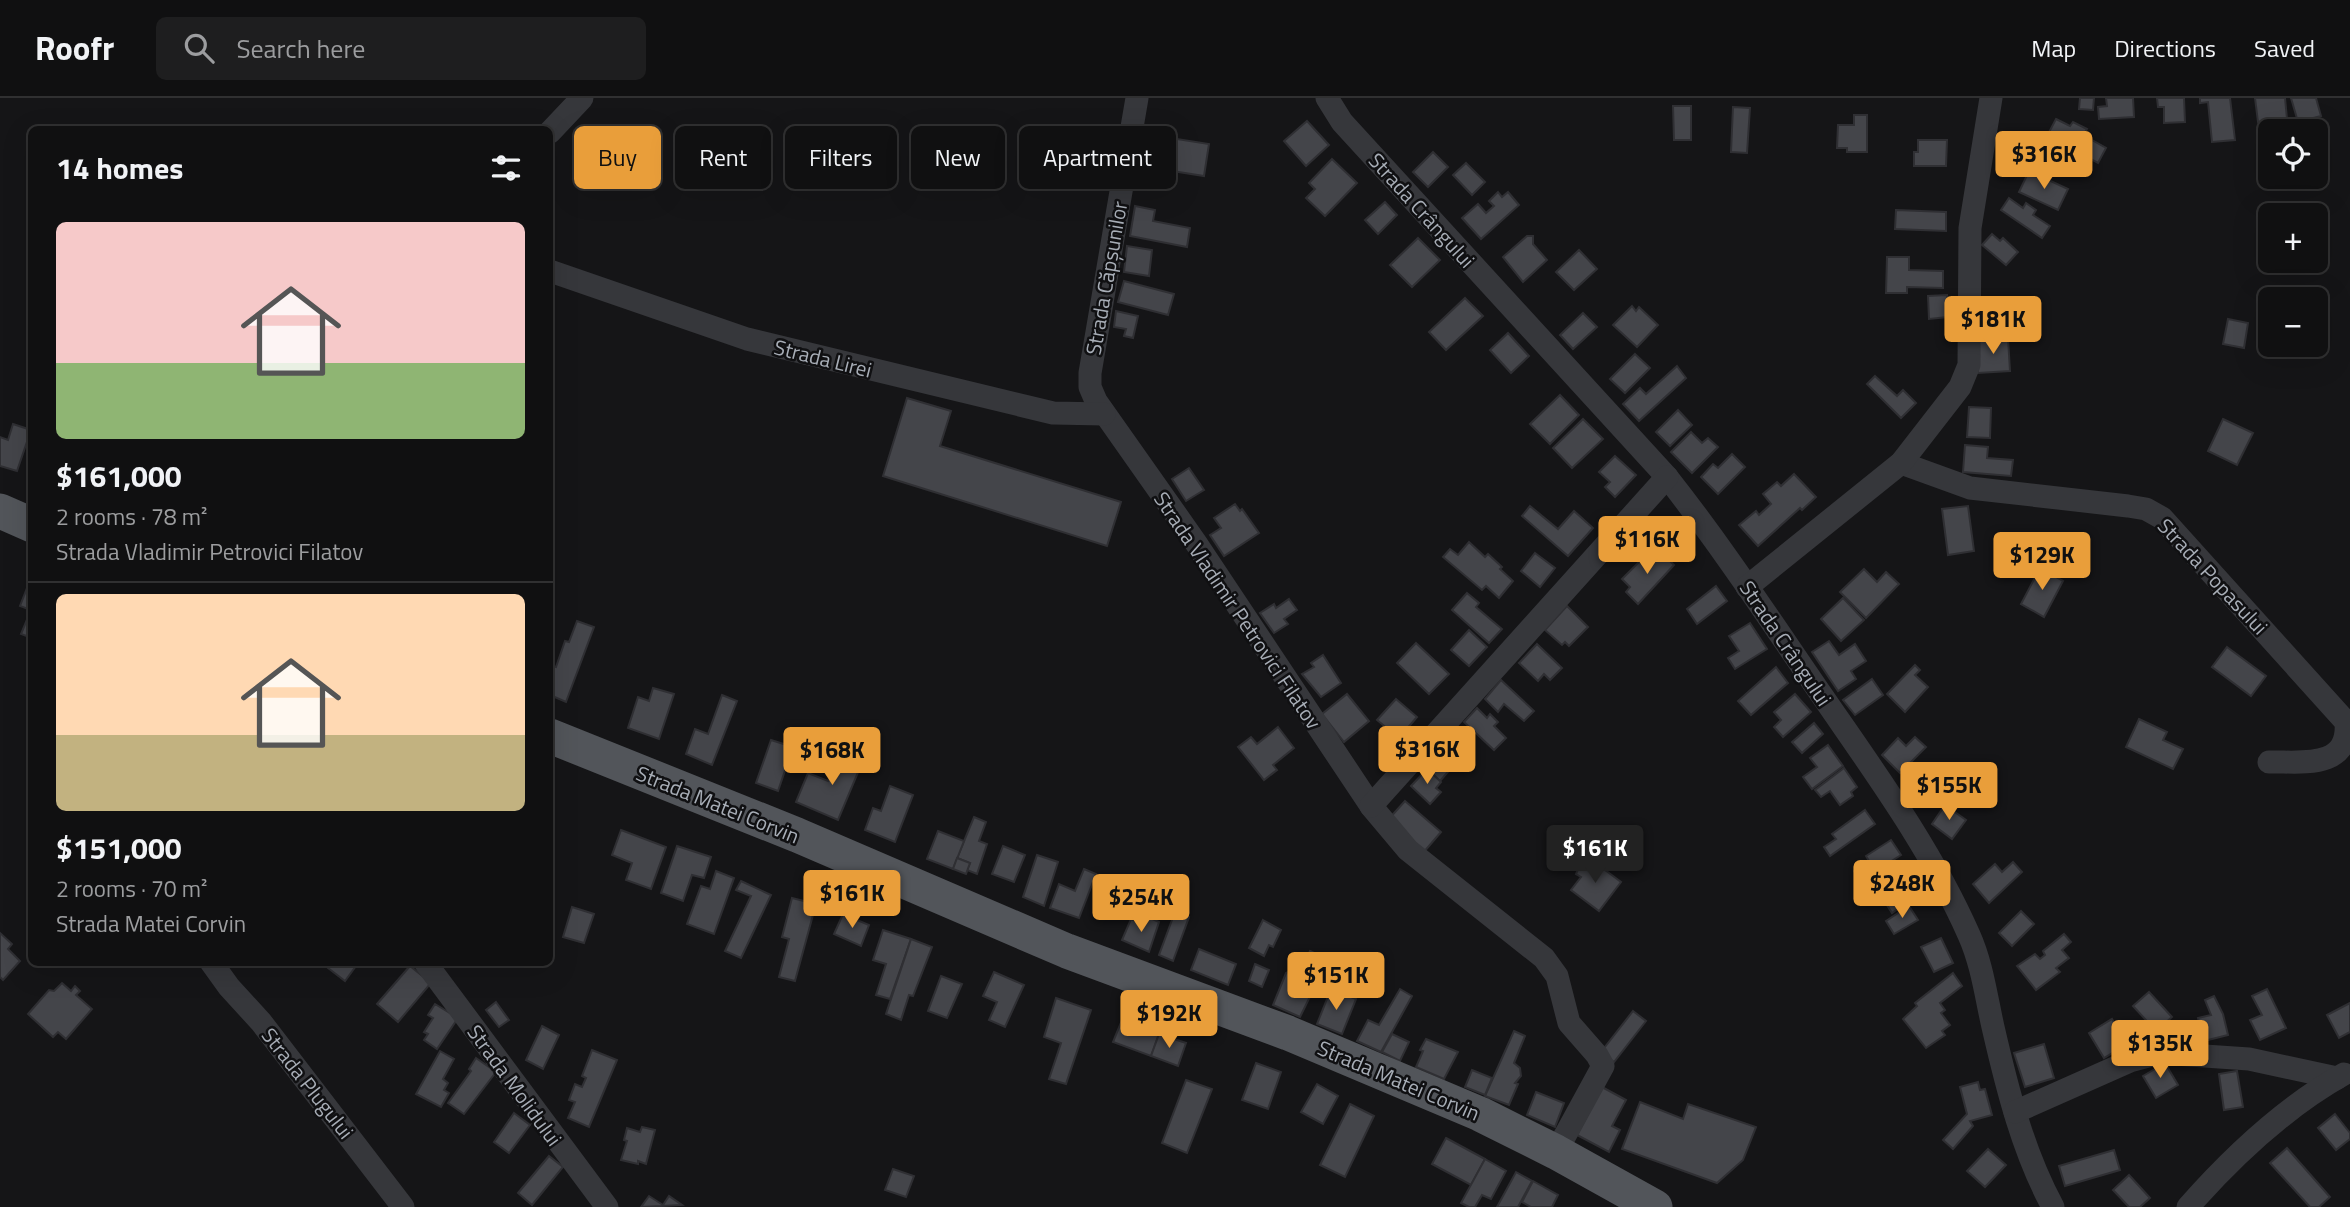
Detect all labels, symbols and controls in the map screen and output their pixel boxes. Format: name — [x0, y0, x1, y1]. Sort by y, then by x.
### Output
search box — [156, 17, 646, 80]
text: Roofr — [35, 23, 114, 73]
icon: search — [180, 29, 218, 67]
text: Search here — [236, 29, 365, 68]
text: Map — [2031, 30, 2076, 66]
text: Directions — [2114, 30, 2216, 66]
text: Saved — [2254, 30, 2315, 66]
map controls — [2258, 119, 2328, 357]
button: locate — [2258, 119, 2328, 189]
chip: Buy — [574, 126, 661, 189]
chip: Rent — [675, 126, 771, 189]
chip: Filters — [785, 126, 897, 189]
chip: New — [911, 126, 1005, 189]
chip: Apartment — [1019, 126, 1176, 189]
pin: $316K — [1995, 132, 2093, 191]
text: $316K — [2011, 136, 2077, 171]
text: 14 homes — [56, 145, 183, 191]
street label: Strada Crângului — [1361, 145, 1483, 275]
icon: filters — [487, 149, 525, 187]
street label: Strada Căpșunilor — [1077, 199, 1135, 357]
button: + — [2258, 203, 2328, 273]
icon: home — [228, 268, 354, 394]
button: − — [2258, 287, 2328, 357]
pin: $181K — [1944, 296, 2042, 356]
text: $181K — [1960, 301, 2026, 336]
street label: Strada Lirei — [771, 330, 875, 386]
text: $161,000 — [56, 453, 182, 499]
street label: Strada Vladimir Petrovici Filatov — [1146, 485, 1330, 735]
text: 2 rooms · 78 m² — [56, 499, 207, 534]
street label: Strada Popasului — [2150, 511, 2276, 641]
pin: $116K — [1598, 517, 1696, 576]
text: $116K — [1614, 521, 1680, 556]
pin: $129K — [1993, 532, 2091, 592]
text: Strada Vladimir Petrovici Filatov — [56, 534, 363, 569]
text: $129K — [2009, 537, 2075, 572]
street label: Strada Crângului — [1732, 574, 1840, 712]
icon: home — [228, 640, 354, 766]
pin: $316K — [1378, 726, 1476, 786]
pin: $168K — [783, 728, 881, 787]
text: $316K — [1394, 731, 1460, 766]
text: $168K — [799, 732, 865, 767]
street label: Strada Matei Corvin — [632, 757, 804, 851]
pin: $155K — [1900, 762, 1998, 822]
text: $155K — [1916, 767, 1982, 802]
text: $151,000 — [56, 825, 182, 871]
pin: $161K — [1546, 826, 1644, 885]
text: $161K — [1562, 830, 1628, 865]
pin: $248K — [1853, 860, 1951, 920]
text: $248K — [1869, 865, 1935, 900]
pin: $161K — [803, 870, 901, 930]
text: 2 rooms · 70 m² — [56, 871, 207, 906]
pin: $254K — [1092, 874, 1190, 934]
text: $161K — [819, 875, 885, 910]
text: $254K — [1108, 879, 1174, 914]
text: Strada Matei Corvin — [56, 906, 246, 941]
pin: $151K — [1287, 953, 1385, 1012]
text: $151K — [1303, 957, 1369, 992]
pin: $192K — [1120, 990, 1218, 1050]
text: $192K — [1136, 995, 1202, 1030]
street label: Strada Molidului — [460, 1018, 570, 1152]
pin: $135K — [2111, 1020, 2209, 1080]
street label: Strada Plugului — [254, 1021, 362, 1145]
text: $135K — [2127, 1025, 2193, 1060]
street label: Strada Matei Corvin — [1313, 1031, 1485, 1129]

